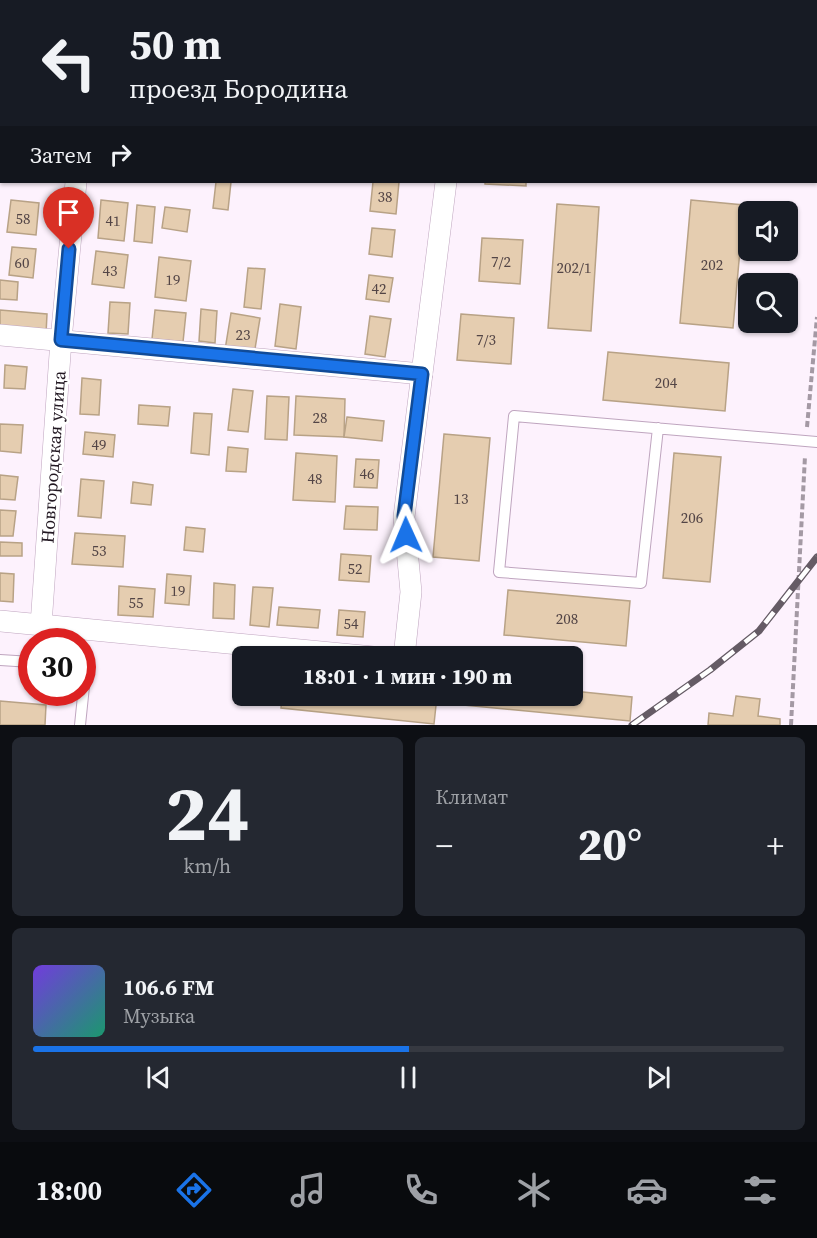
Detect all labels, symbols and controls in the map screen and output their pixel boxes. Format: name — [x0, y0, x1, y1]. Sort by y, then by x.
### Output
text: 50 m — [129, 15, 222, 73]
icon: left — [30, 24, 108, 102]
text: проезд Бородина — [129, 70, 348, 107]
icon: right — [104, 138, 137, 171]
text: Затем — [30, 140, 92, 170]
house number: 38 — [377, 186, 393, 207]
pin — [43, 187, 94, 249]
icon: arrive — [52, 196, 85, 229]
map controls — [738, 201, 798, 333]
button: sound — [738, 201, 798, 261]
house number: 58 — [15, 208, 31, 229]
house number: 41 — [105, 210, 121, 231]
house number: 7/2 — [491, 251, 511, 272]
house number: 60 — [14, 252, 30, 273]
house number: 202 — [701, 254, 723, 275]
house number: 202/1 — [557, 257, 591, 278]
house number: 43 — [102, 260, 118, 281]
house number: 19 — [165, 269, 181, 290]
button: search — [738, 273, 798, 333]
house number: 42 — [371, 278, 387, 299]
house number: 23 — [235, 324, 251, 345]
house number: 7/3 — [476, 329, 496, 350]
street label: Новгородская улица — [34, 369, 72, 544]
house number: 204 — [655, 372, 678, 393]
house number: 28 — [312, 407, 328, 428]
house number: 49 — [91, 434, 107, 455]
house number: 46 — [359, 463, 375, 484]
house number: 48 — [307, 468, 323, 489]
house number: 13 — [453, 488, 469, 509]
position arrow — [374, 503, 438, 567]
house number: 206 — [681, 507, 703, 528]
house number: 53 — [91, 540, 107, 561]
house number: 52 — [347, 558, 363, 579]
house number: 19 — [170, 580, 186, 601]
house number: 55 — [128, 592, 144, 613]
house number: 208 — [556, 608, 578, 629]
house number: 54 — [343, 613, 359, 634]
speed limit sign: 30 — [18, 628, 96, 706]
text: 18:01 · 1 мин · 190 m — [303, 661, 512, 691]
text: 24 — [165, 759, 250, 866]
text: Климат — [436, 783, 508, 811]
text: 20° — [578, 813, 642, 875]
text: − — [436, 823, 453, 868]
text: + — [766, 823, 784, 868]
text: km/h — [183, 852, 231, 880]
text: 106.6 FM — [123, 972, 214, 1002]
text: Музыка — [123, 1002, 195, 1030]
icon: previous — [142, 1061, 175, 1094]
icon: pause — [392, 1061, 425, 1094]
icon: next — [642, 1061, 675, 1094]
icon: directions — [173, 1169, 215, 1211]
icon: music — [287, 1169, 329, 1211]
icon: phone — [400, 1169, 442, 1211]
icon: climate — [513, 1169, 555, 1211]
icon: car — [626, 1169, 668, 1211]
icon: filters — [739, 1169, 781, 1211]
text: 18:00 — [36, 1172, 102, 1209]

